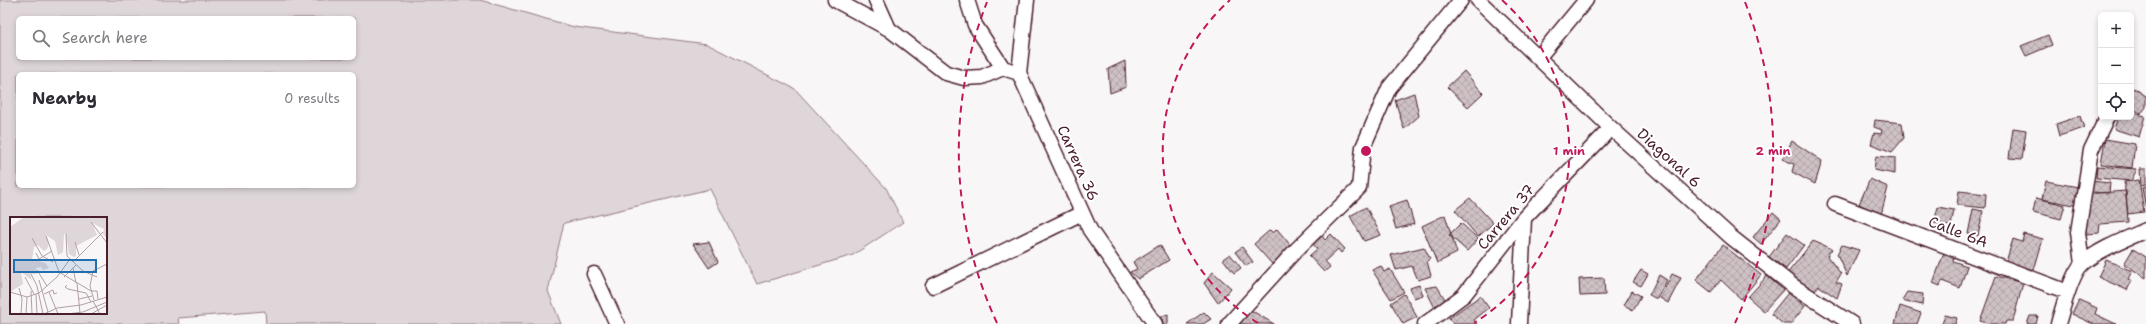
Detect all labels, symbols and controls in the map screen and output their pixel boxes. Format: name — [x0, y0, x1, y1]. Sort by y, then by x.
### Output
map controls — [2098, 12, 2134, 120]
button: + — [2098, 12, 2134, 48]
search box — [16, 16, 356, 60]
icon: search — [30, 27, 52, 49]
text: Search here — [62, 28, 148, 48]
button: − — [2098, 48, 2134, 84]
button: locate — [2098, 84, 2134, 120]
text: Nearby — [32, 87, 97, 109]
text: 0 results — [284, 90, 340, 107]
street label: Carrera 36 — [1053, 122, 1103, 204]
street label: Diagonal 6 — [1633, 124, 1705, 192]
text: 1 min — [1553, 143, 1585, 159]
text: 2 min — [1756, 143, 1791, 159]
centre of rings — [1359, 144, 1373, 158]
street label: Carrera 37 — [1473, 180, 1539, 254]
street label: Calle 6A — [1926, 212, 1991, 252]
inset map — [10, 217, 107, 314]

